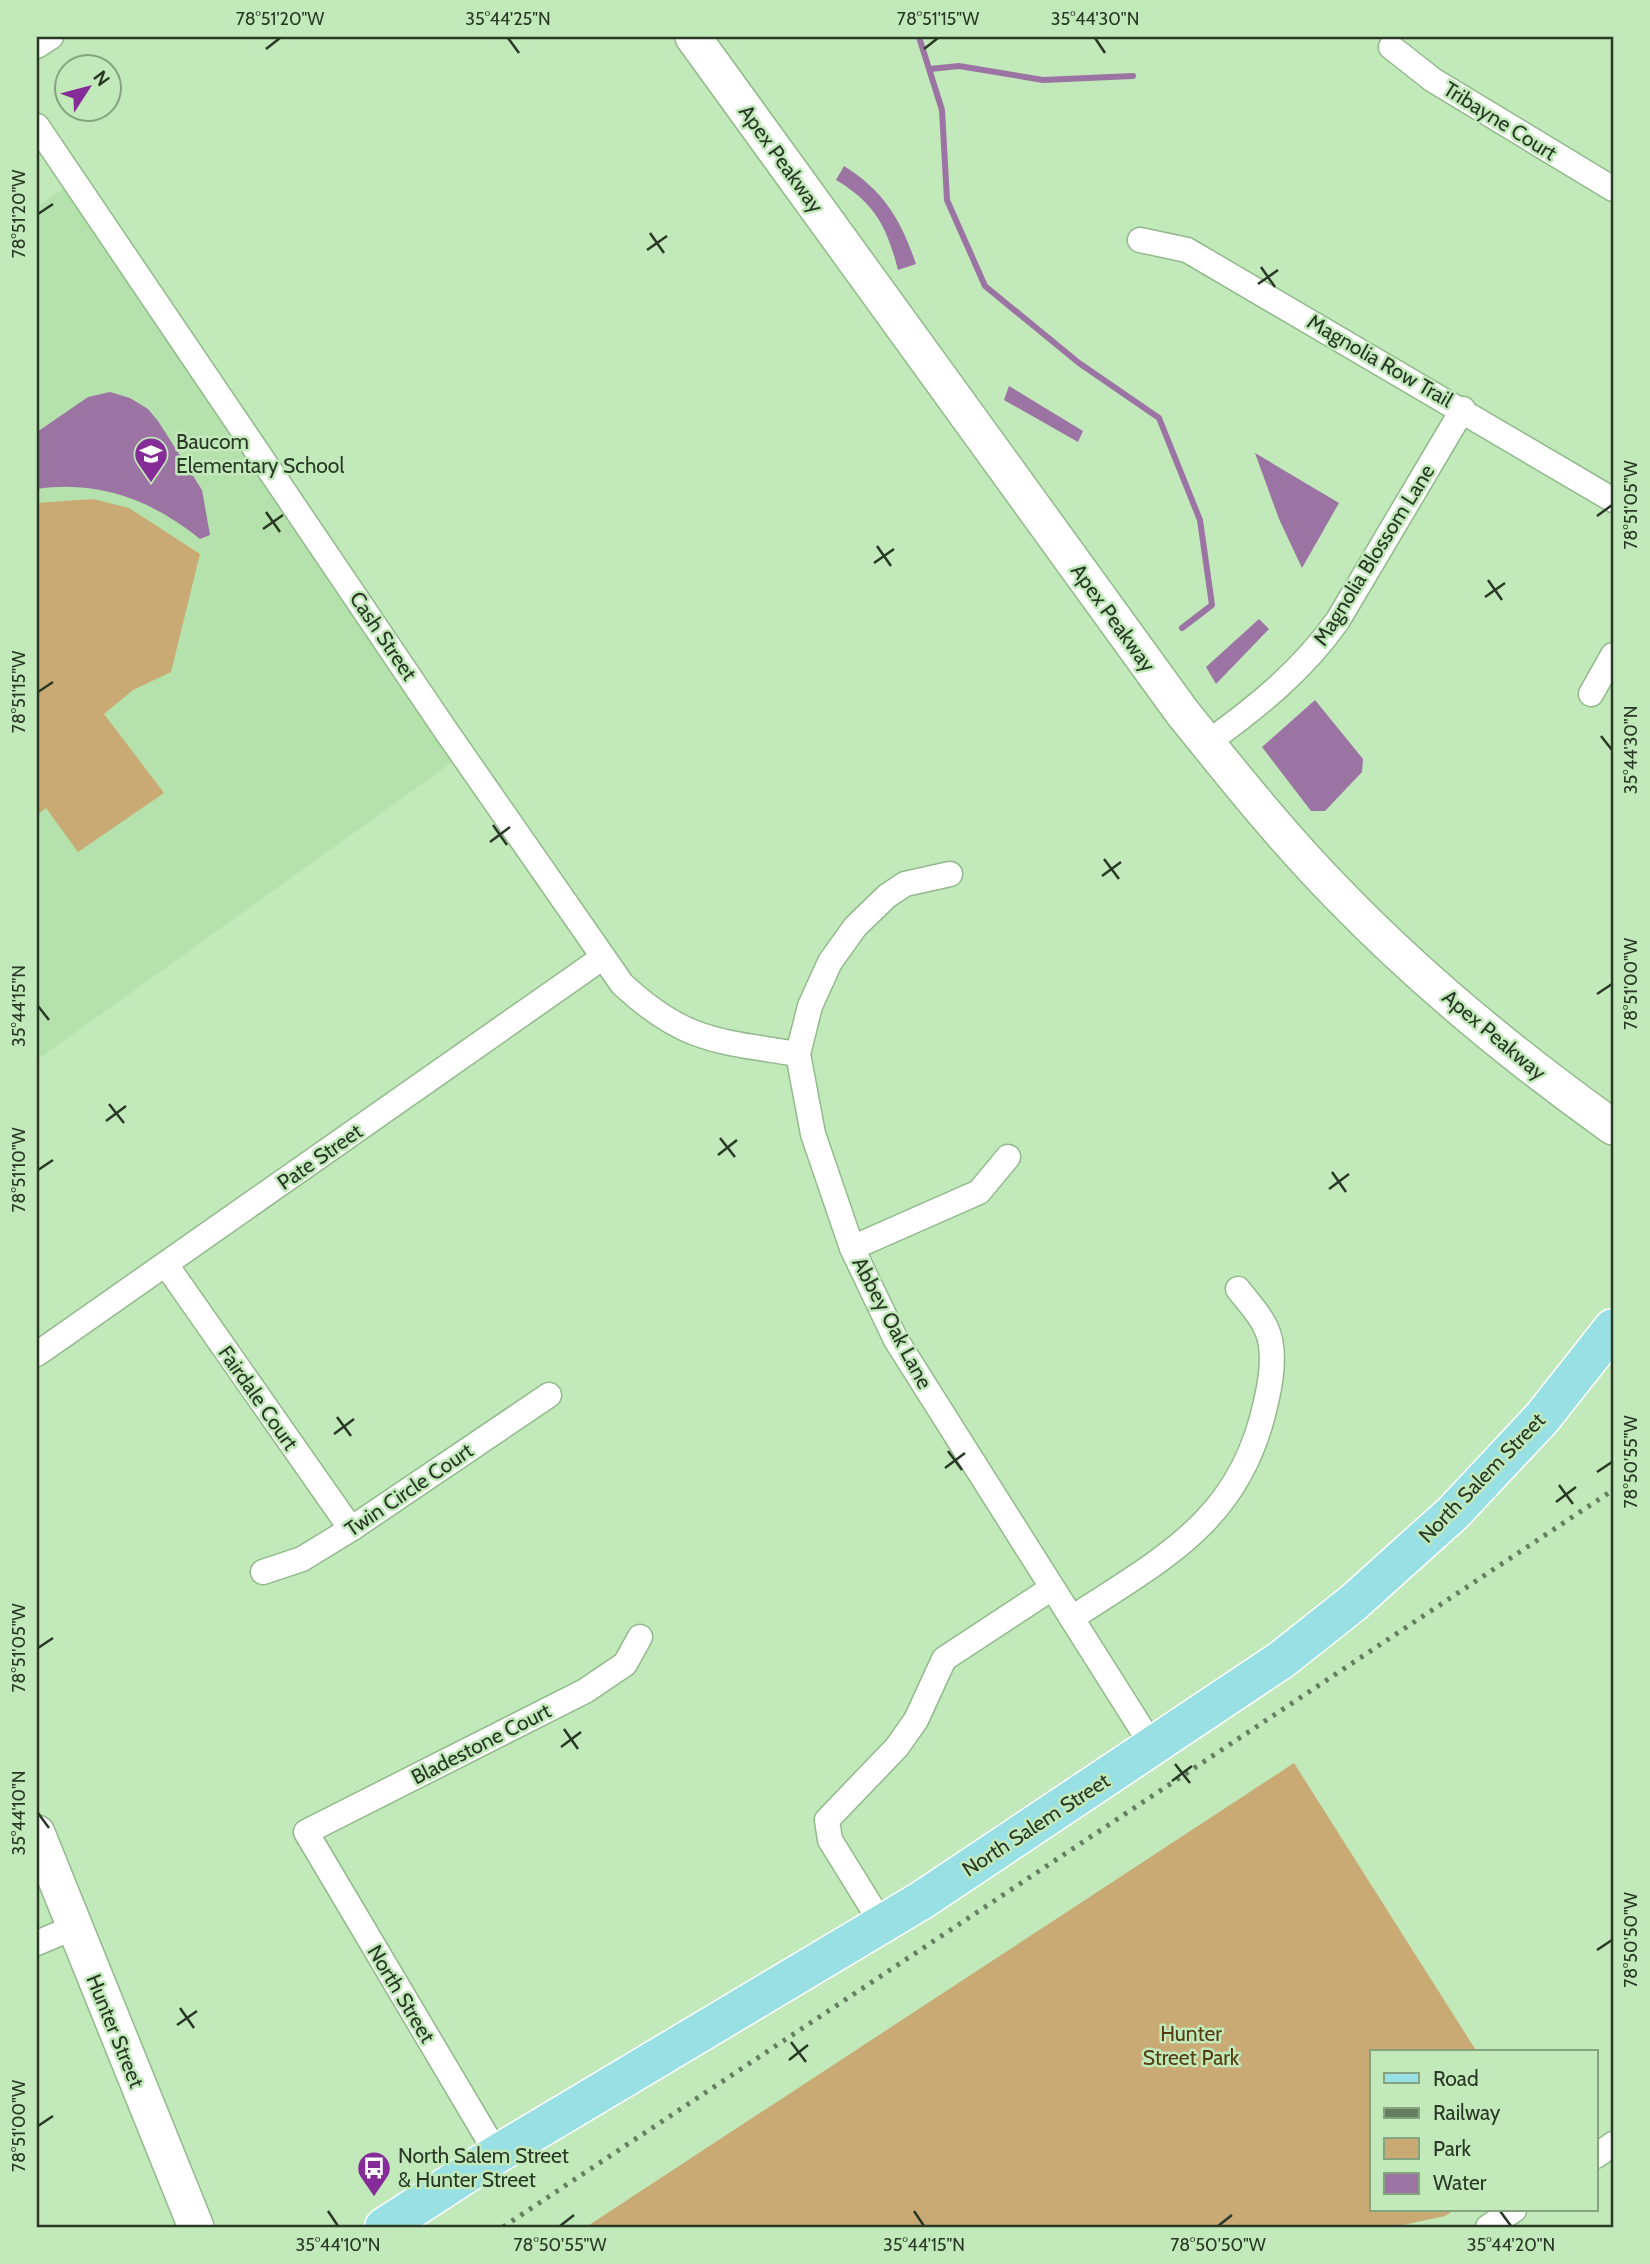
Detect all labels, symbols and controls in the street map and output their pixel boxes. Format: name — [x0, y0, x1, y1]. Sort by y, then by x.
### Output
text: 78°51'20"W — [236, 8, 324, 30]
text: 35°44'25"N — [465, 8, 551, 30]
text: 78°51'15"W — [897, 8, 979, 30]
text: 35°44'30"N — [1051, 8, 1139, 30]
north arrow — [52, 52, 122, 122]
text: N — [88, 66, 115, 90]
street label: Tribayne Court — [1439, 76, 1561, 165]
street label: Apex Peakway — [734, 100, 829, 218]
text: 78°51'20"W — [8, 170, 30, 258]
street label: Magnolia Row Trail — [1303, 309, 1458, 412]
place label: Baucom Elementary School — [176, 429, 344, 478]
school or university icon: Baucom Elementary School — [132, 435, 170, 484]
street label: Magnolia Blossom Lane — [1308, 459, 1440, 650]
text: 78°51'05"W — [1620, 460, 1642, 550]
street label: Apex Peakway — [1066, 559, 1161, 677]
street label: Cash Street — [345, 587, 422, 685]
text: 78°51'15"W — [8, 651, 30, 733]
text: 35°44'30"N — [1620, 706, 1642, 794]
text: 78°51'00"W — [1620, 938, 1642, 1030]
text: 35°44'15"N — [8, 965, 30, 1047]
street label: Apex Peakway — [1438, 984, 1551, 1085]
street label: Pate Street — [272, 1118, 367, 1195]
text: 78°51'10"W — [8, 1127, 30, 1213]
street label: Abbey Oak Lane — [847, 1253, 938, 1393]
street label: Fairdale Court — [213, 1341, 304, 1455]
street label: North Salem Street — [1413, 1407, 1550, 1548]
text: 78°50'55"W — [1620, 1416, 1642, 1508]
street label: Twin Circle Court — [340, 1438, 477, 1542]
text: 78°51'05"W — [8, 1603, 30, 1693]
street label: Bladestone Court — [407, 1698, 555, 1789]
street label: North Salem Street — [957, 1768, 1114, 1882]
text: 35°44'10"N — [8, 1771, 30, 1855]
text: 78°50'50"W — [1620, 1892, 1642, 1988]
street label: North Street — [362, 1940, 440, 2047]
street label: Hunter Street — [81, 1970, 150, 2091]
park label: Hunter Street Park — [1143, 2021, 1240, 2070]
legend — [1370, 2050, 1598, 2212]
text: Road — [1433, 2066, 1479, 2091]
text: 78°51'00"W — [8, 2080, 30, 2172]
text: Railway — [1433, 2100, 1501, 2125]
text: Park — [1433, 2136, 1471, 2161]
place label: North Salem Street & Hunter Street — [398, 2143, 569, 2192]
bus stop icon: North Salem Street & Hunter Street — [355, 2149, 393, 2198]
text: Water — [1433, 2170, 1487, 2195]
text: 35°44'10"N — [296, 2234, 380, 2256]
text: 78°50'55"W — [514, 2234, 606, 2256]
text: 35°44'15"N — [883, 2234, 965, 2256]
text: 78°50'50"W — [1170, 2234, 1266, 2256]
text: 35°44'20"N — [1467, 2234, 1555, 2256]

